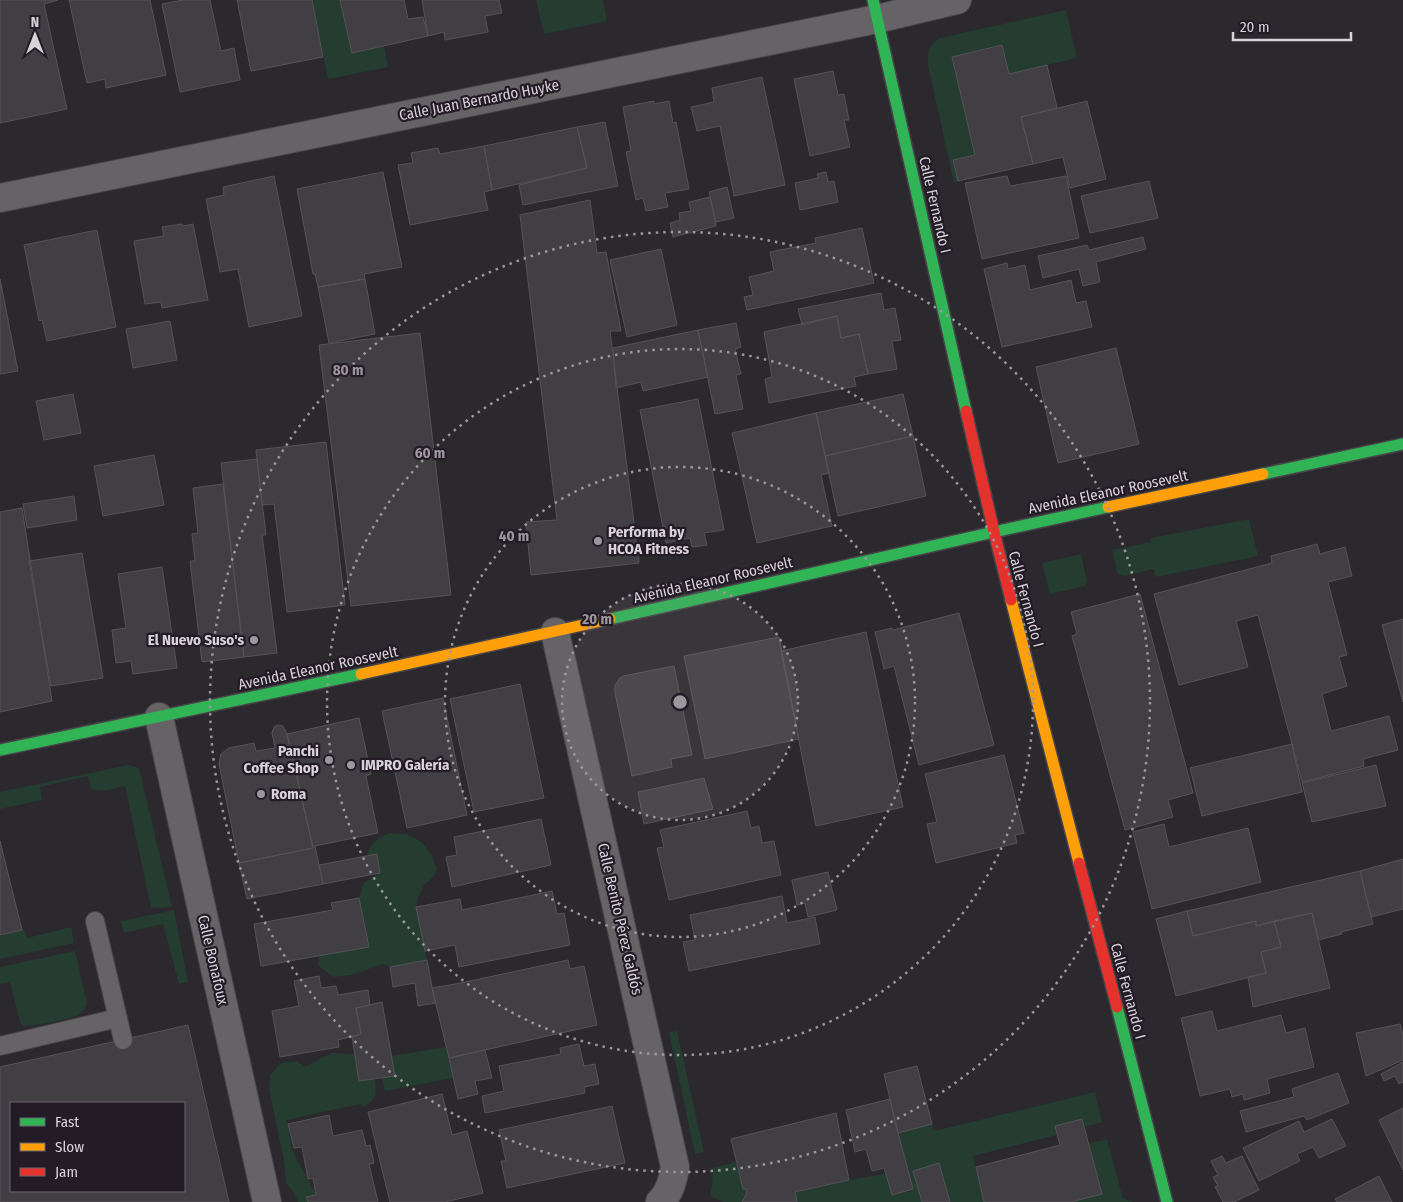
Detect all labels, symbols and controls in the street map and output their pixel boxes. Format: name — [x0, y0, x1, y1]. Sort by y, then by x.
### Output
north arrow — [10, 10, 60, 60]
scale bar — [1233, 10, 1350, 42]
text: N — [31, 14, 39, 31]
text: 20 m — [1240, 18, 1270, 36]
street label: Calle Juan Bernardo Huyke — [398, 76, 560, 124]
street label: Calle Fernando I — [915, 155, 955, 255]
text: 80 m — [333, 361, 363, 379]
text: 60 m — [415, 444, 445, 462]
street label: Avenida Eleanor Roosevelt — [1026, 466, 1190, 518]
place label: Performa by HCOA Fitness — [608, 523, 690, 558]
text: 40 m — [499, 527, 529, 545]
marker: Performa by HCOA Fitness — [592, 535, 604, 547]
street label: Calle Fernando I — [1005, 549, 1047, 649]
street label: Avenida Eleanor Roosevelt — [632, 553, 794, 607]
text: 20 m — [581, 610, 612, 628]
place label: El Nuevo Suso's — [148, 631, 244, 649]
marker: El Nuevo Suso's — [248, 634, 260, 646]
street label: Avenida Eleanor Roosevelt — [236, 642, 400, 694]
centre of rings — [671, 693, 689, 711]
place label: Panchi Coffee Shop — [244, 742, 319, 777]
marker: Panchi Coffee Shop — [323, 754, 335, 766]
place label: IMPRO Galería — [361, 756, 450, 774]
marker: IMPRO Galería — [345, 759, 357, 771]
place label: Roma — [271, 785, 307, 803]
marker: Roma — [255, 788, 267, 800]
street label: Calle Benito Pérez Galdós — [594, 841, 646, 997]
street label: Calle Bonafoux — [194, 913, 232, 1007]
street label: Calle Fernando I — [1107, 941, 1149, 1041]
legend — [10, 1102, 185, 1192]
text: Fast — [55, 1113, 79, 1131]
text: Slow — [55, 1138, 84, 1156]
text: Jam — [55, 1163, 78, 1181]

